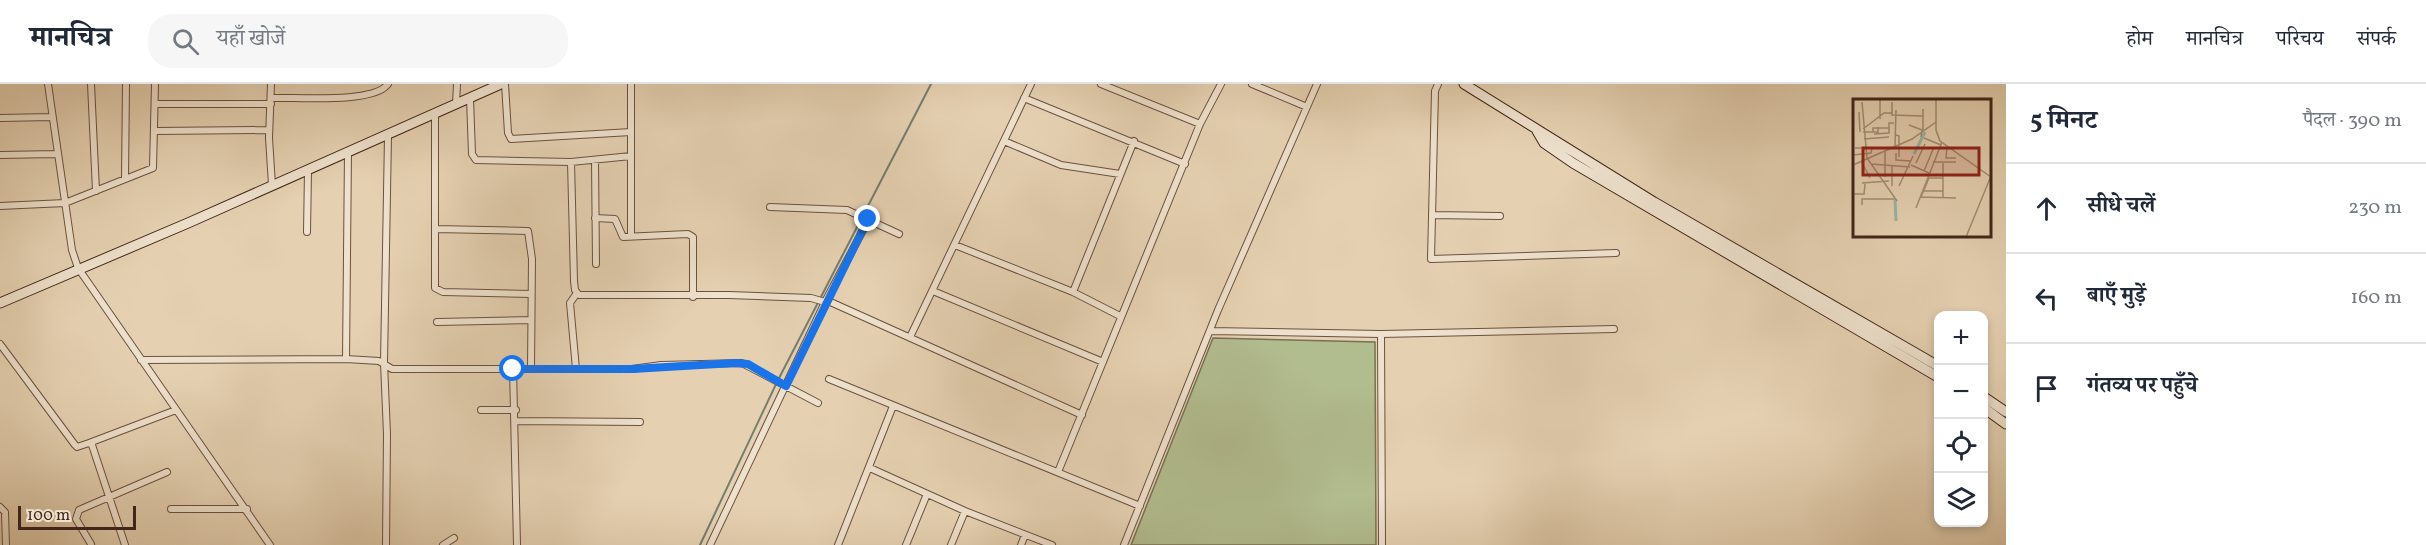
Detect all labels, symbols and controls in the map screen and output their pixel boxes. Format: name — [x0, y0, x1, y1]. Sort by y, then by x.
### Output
search box — [148, 14, 568, 68]
text: मानचित्र — [30, 19, 112, 58]
text: यहाँ खोजें — [217, 24, 285, 55]
icon: search — [169, 25, 202, 58]
text: होम — [2126, 25, 2153, 54]
text: मानचित्र — [2186, 25, 2243, 54]
text: परिचय — [2276, 25, 2324, 54]
text: संपर्क — [2357, 25, 2396, 54]
inset map — [1853, 99, 1991, 237]
text: 5 मिनट — [2030, 103, 2097, 139]
text: पैदल · 390 m — [2303, 107, 2402, 135]
text: सीधे चलें — [2087, 191, 2155, 222]
icon: ahead — [2030, 192, 2063, 225]
text: 230 m — [2348, 194, 2402, 222]
route end — [854, 205, 880, 231]
text: बाएँ मुड़ें — [2087, 281, 2146, 312]
icon: left — [2030, 282, 2063, 315]
text: 160 m — [2350, 284, 2402, 312]
map controls — [1934, 311, 1988, 527]
button: + — [1934, 311, 1988, 365]
route start — [499, 355, 525, 381]
button: − — [1934, 365, 1988, 419]
text: गंतव्य पर पहुँचे — [2087, 371, 2198, 402]
icon: arrive — [2030, 372, 2063, 405]
button: locate — [1934, 419, 1988, 473]
button: layers — [1934, 473, 1988, 527]
scale bar — [18, 503, 136, 530]
text: 100 m — [27, 505, 70, 527]

